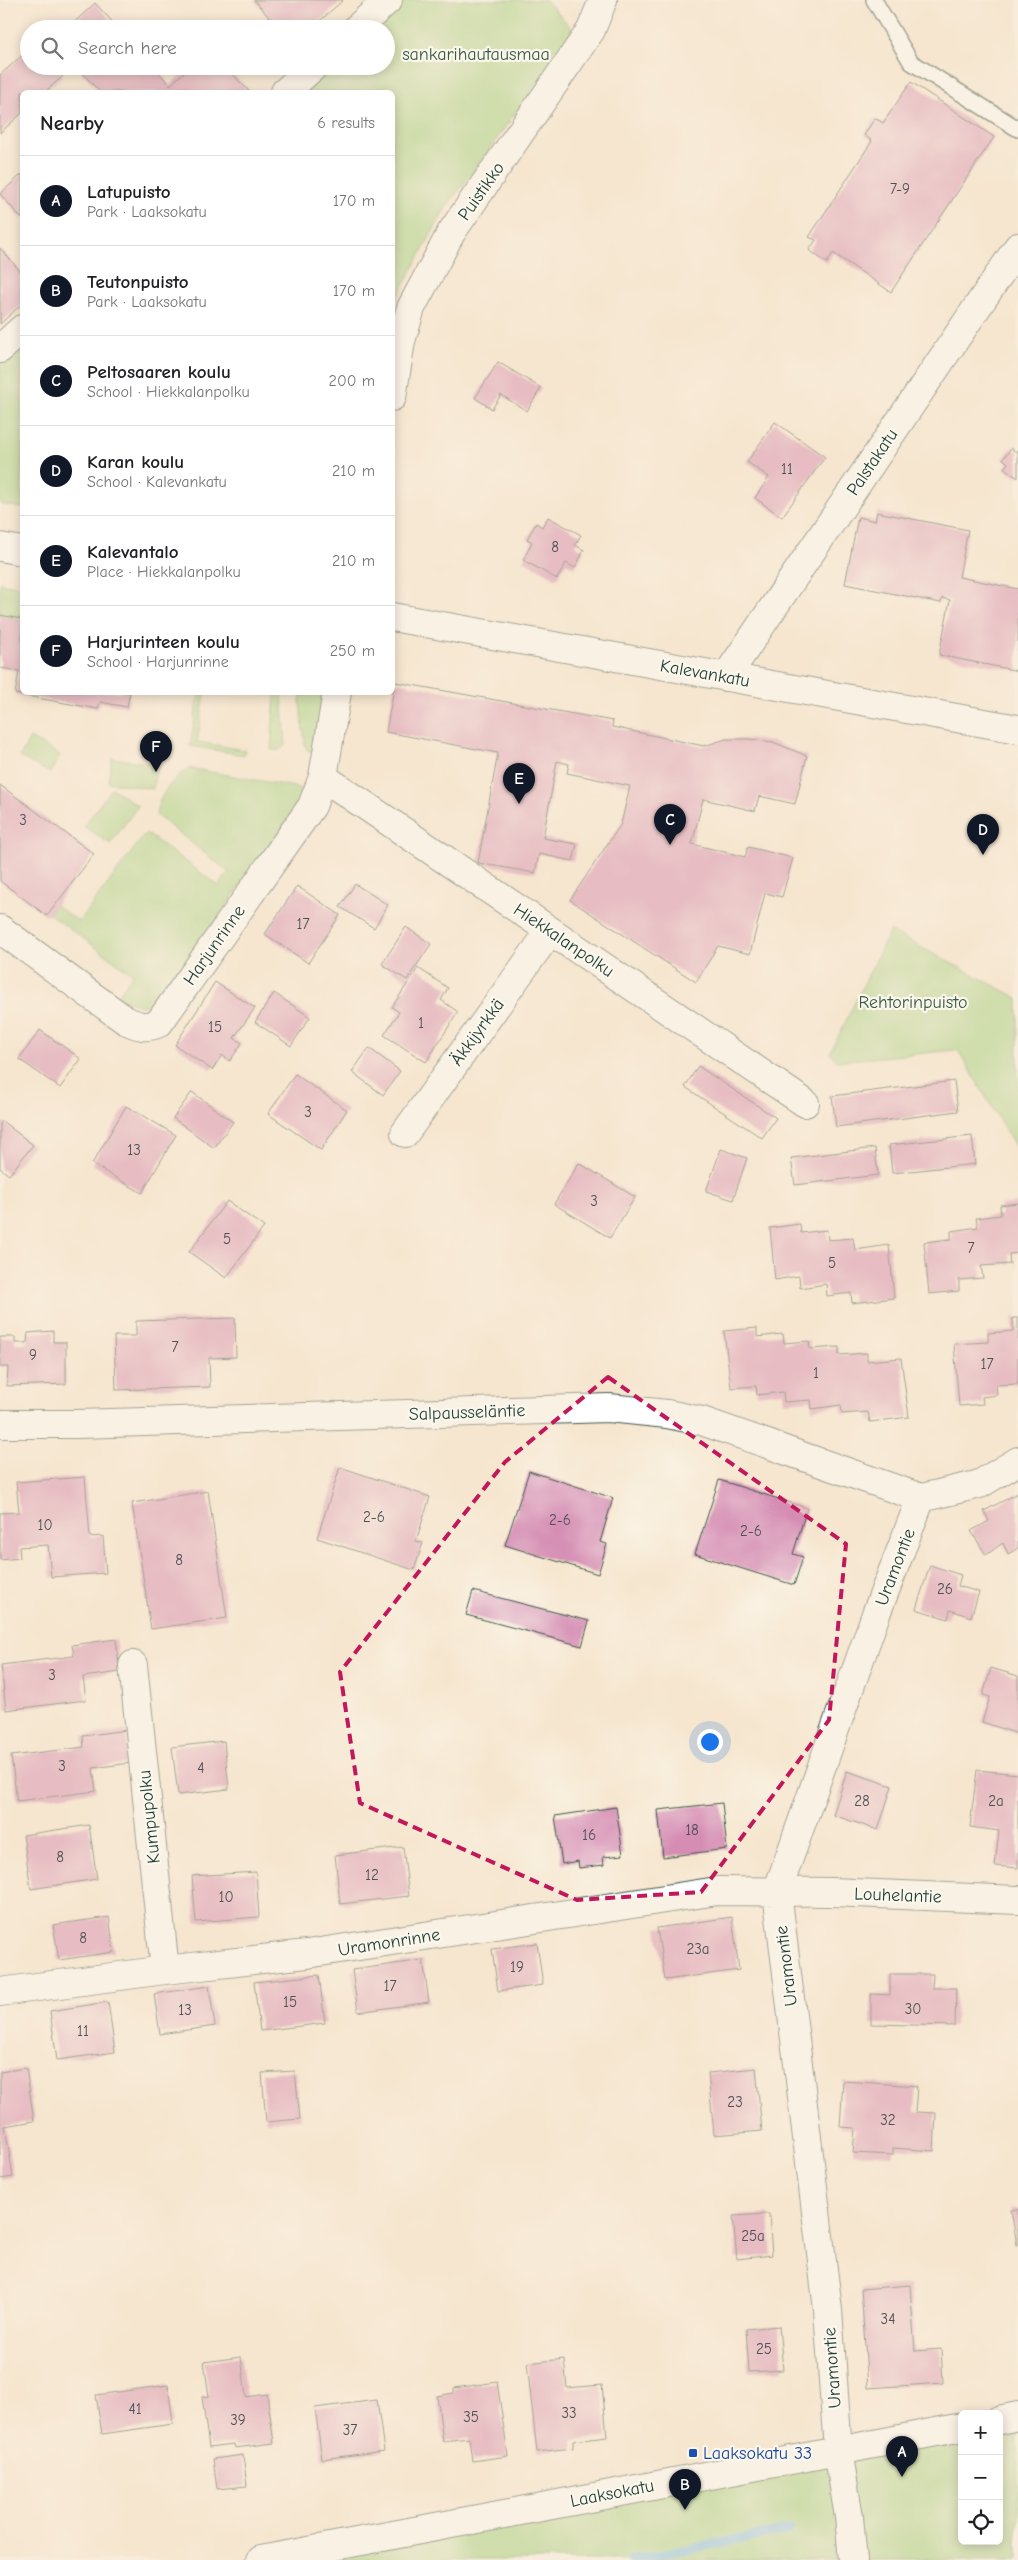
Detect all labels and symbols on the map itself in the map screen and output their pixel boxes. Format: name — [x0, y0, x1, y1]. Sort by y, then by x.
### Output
park label: sankarihautausmaa — [402, 44, 550, 65]
street label: Puistikko — [454, 158, 509, 225]
house number: 7-9 — [890, 180, 910, 198]
street label: Palstakatu — [842, 425, 902, 500]
house number: 11 — [781, 460, 793, 478]
house number: 8 — [551, 538, 559, 556]
street label: Kalevankatu — [658, 655, 751, 692]
pin: F — [140, 731, 172, 772]
pin: E — [503, 763, 535, 804]
pin: C — [654, 804, 686, 845]
house number: 3 — [19, 811, 27, 829]
pin: D — [967, 814, 999, 855]
street label: Hiekkalanpolku — [510, 899, 618, 982]
street label: Harjunrinne — [179, 901, 250, 989]
house number: 17 — [296, 915, 310, 933]
park label: Rehtorinpuisto — [859, 992, 968, 1013]
street label: Äkkijyrkkä — [446, 995, 509, 1070]
house number: 1 — [418, 1014, 424, 1032]
house number: 15 — [208, 1018, 222, 1036]
house number: 3 — [304, 1103, 312, 1121]
house number: 13 — [127, 1141, 141, 1159]
house number: 3 — [590, 1192, 598, 1210]
house number: 5 — [223, 1230, 231, 1248]
house number: 7 — [967, 1239, 975, 1257]
house number: 5 — [828, 1254, 836, 1272]
house number: 7 — [171, 1338, 179, 1356]
house number: 9 — [29, 1346, 37, 1364]
house number: 17 — [980, 1355, 994, 1373]
house number: 1 — [813, 1364, 819, 1382]
street label: Salpausseläntie — [408, 1400, 526, 1425]
house number: 2-6 — [363, 1508, 385, 1526]
house number: 2-6 — [549, 1511, 571, 1529]
house number: 10 — [37, 1516, 53, 1534]
house number: 2-6 — [740, 1522, 762, 1540]
street label: Uramontie — [871, 1526, 920, 1609]
house number: 8 — [175, 1551, 183, 1569]
house number: 26 — [937, 1580, 953, 1598]
house number: 3 — [48, 1666, 56, 1684]
your location — [697, 1729, 723, 1755]
house number: 3 — [58, 1757, 66, 1775]
house number: 4 — [197, 1759, 205, 1777]
street label: Kumpupolku — [134, 1769, 165, 1865]
house number: 28 — [854, 1792, 870, 1810]
house number: 2a — [988, 1792, 1004, 1810]
house number: 18 — [685, 1821, 699, 1839]
house number: 16 — [582, 1826, 596, 1844]
house number: 8 — [56, 1848, 64, 1866]
house number: 12 — [365, 1866, 379, 1884]
street label: Louhelantie — [854, 1883, 942, 1908]
house number: 10 — [218, 1888, 234, 1906]
street label: Uramonrinne — [337, 1924, 442, 1961]
street label: Uramontie — [771, 1924, 802, 2007]
house number: 8 — [79, 1929, 87, 1947]
house number: 23a — [686, 1940, 710, 1958]
house number: 19 — [510, 1958, 524, 1976]
house number: 17 — [383, 1977, 397, 1995]
house number: 15 — [283, 1993, 297, 2011]
house number: 30 — [905, 2000, 921, 2018]
house number: 13 — [178, 2001, 192, 2019]
house number: 11 — [77, 2022, 89, 2040]
house number: 23 — [727, 2093, 743, 2111]
house number: 32 — [880, 2111, 896, 2129]
house number: 25a — [741, 2227, 765, 2245]
house number: 34 — [881, 2310, 895, 2328]
street label: Uramontie — [819, 2327, 846, 2409]
house number: 25 — [756, 2340, 772, 2358]
house number: 41 — [128, 2400, 142, 2418]
house number: 33 — [561, 2404, 577, 2422]
house number: 35 — [463, 2408, 479, 2426]
house number: 39 — [230, 2411, 246, 2429]
house number: 37 — [343, 2421, 357, 2439]
pin: A — [886, 2436, 918, 2477]
place label: Laaksokatu 33 — [703, 2443, 812, 2464]
marker: Laaksokatu 33 — [687, 2447, 699, 2459]
pin: B — [669, 2469, 701, 2510]
street label: Laaksokatu — [568, 2475, 656, 2512]

